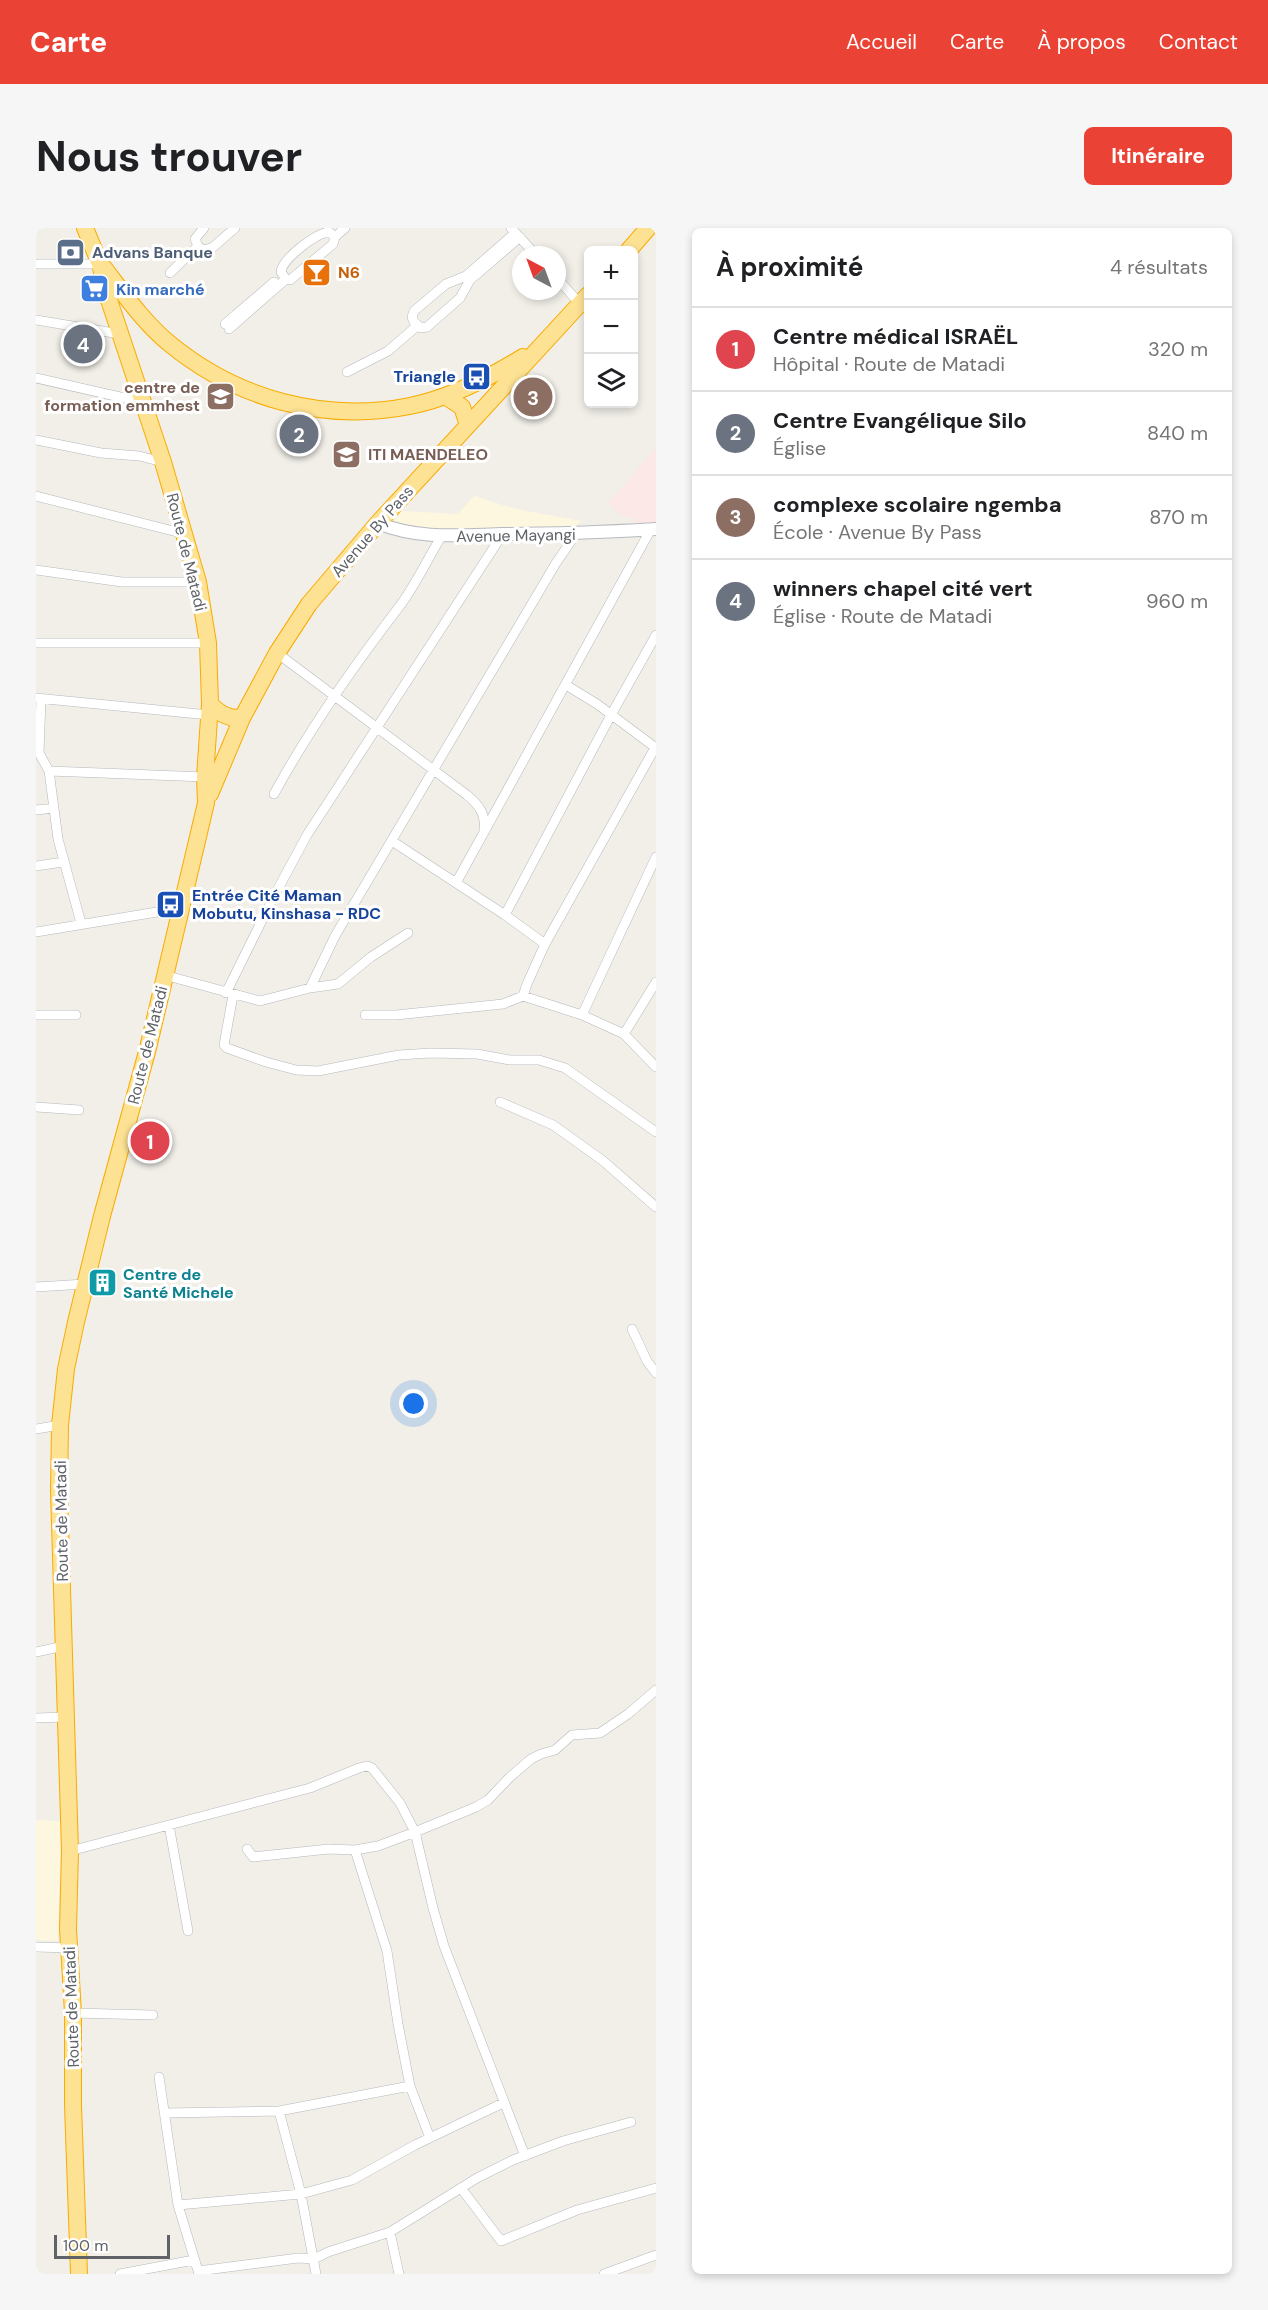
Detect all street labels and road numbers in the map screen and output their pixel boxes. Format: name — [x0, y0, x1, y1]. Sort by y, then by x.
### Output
street label: Avenue By Pass — [327, 481, 418, 582]
street label: Route de Matadi — [162, 491, 211, 613]
street label: Avenue Mayangi — [456, 524, 576, 547]
street label: Route de Matadi — [123, 984, 172, 1106]
street label: Route de Matadi — [50, 1460, 73, 1582]
street label: Route de Matadi — [59, 1946, 84, 2068]

